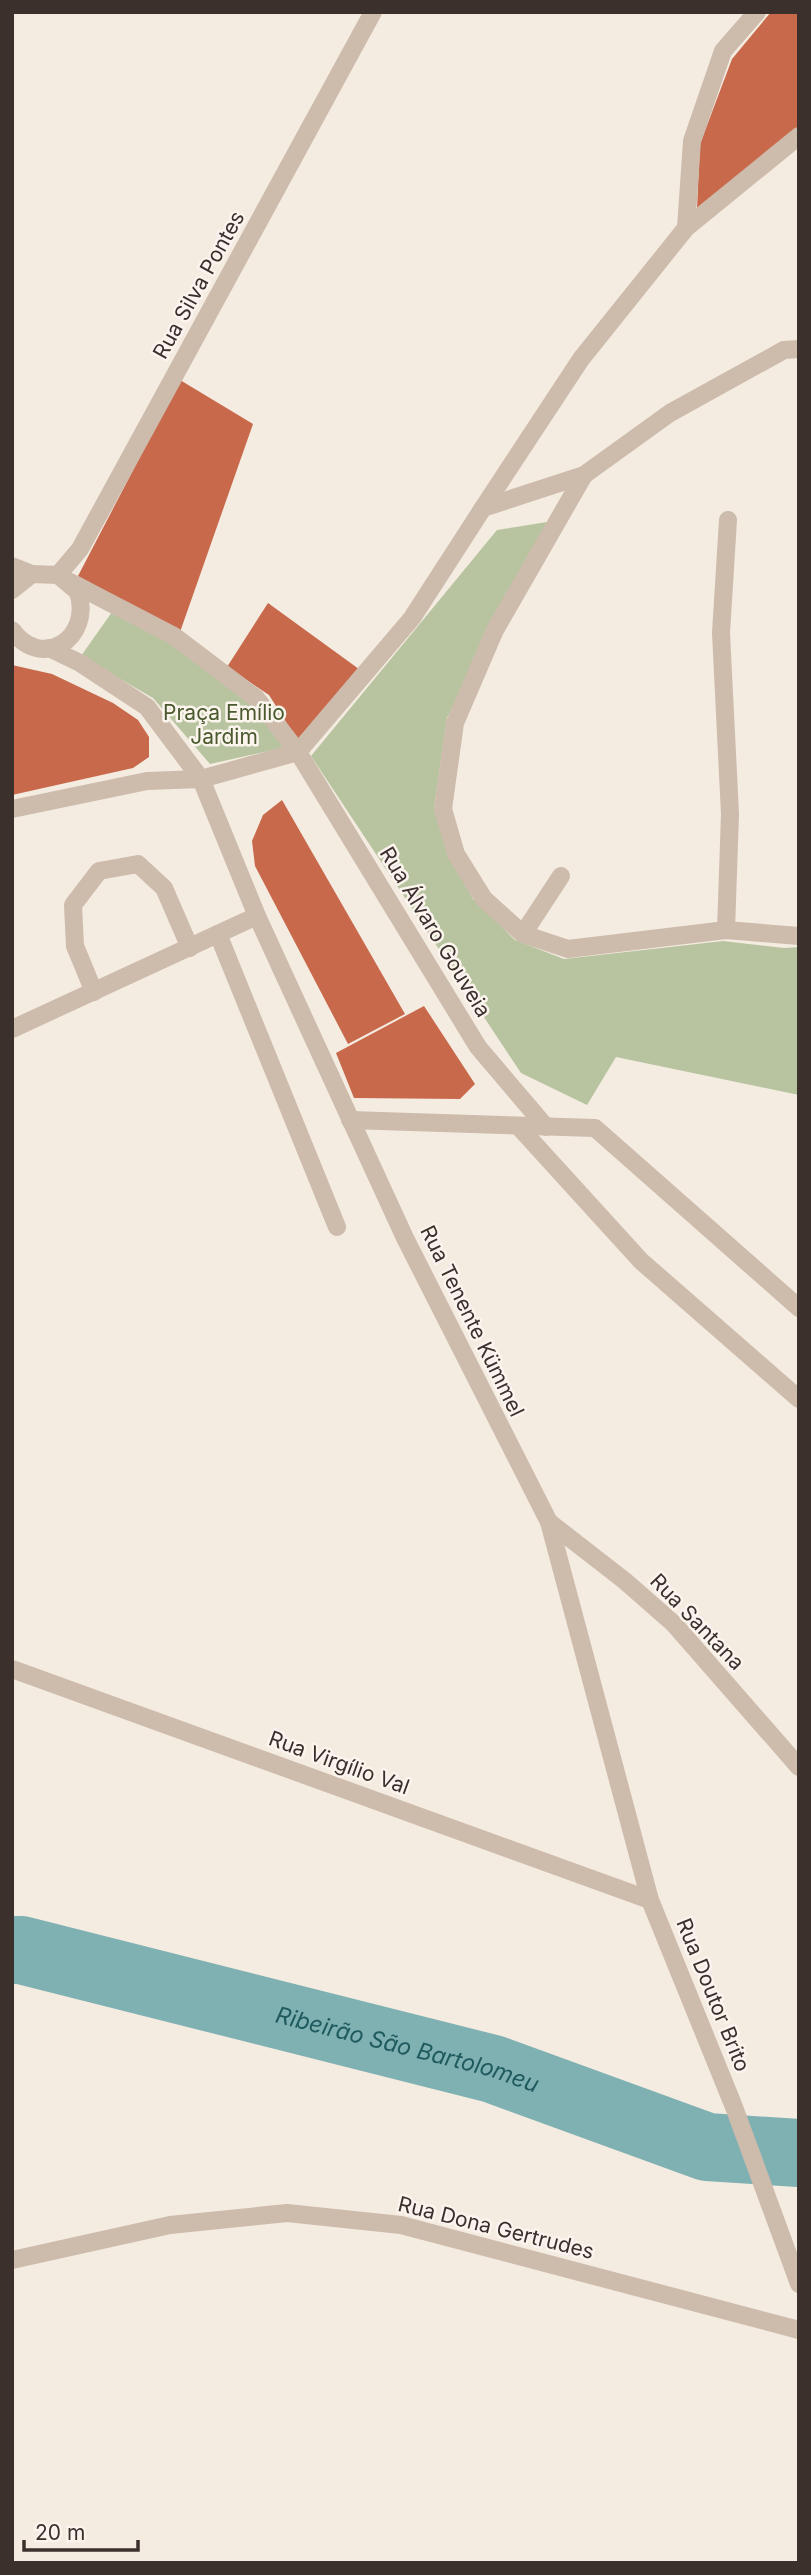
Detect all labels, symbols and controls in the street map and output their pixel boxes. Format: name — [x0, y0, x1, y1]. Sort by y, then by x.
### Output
street label: Rua Silva Pontes — [148, 207, 250, 363]
park label: Praça Emílio Jardim — [163, 700, 285, 749]
street label: Rua Álvaro Gouveia — [375, 842, 497, 1021]
street label: Rua Tenente Kümmel — [415, 1221, 530, 1420]
street label: Rua Santana — [645, 1568, 750, 1675]
street label: Rua Virgílio Val — [265, 1726, 413, 1800]
street label: Rua Doutor Brito — [671, 1914, 756, 2075]
water label: Ribeirão São Bartolomeu — [273, 2001, 543, 2099]
street label: Rua Dona Gertrudes — [396, 2191, 597, 2264]
scale bar — [24, 2508, 138, 2552]
text: 20 m — [35, 2520, 85, 2545]

